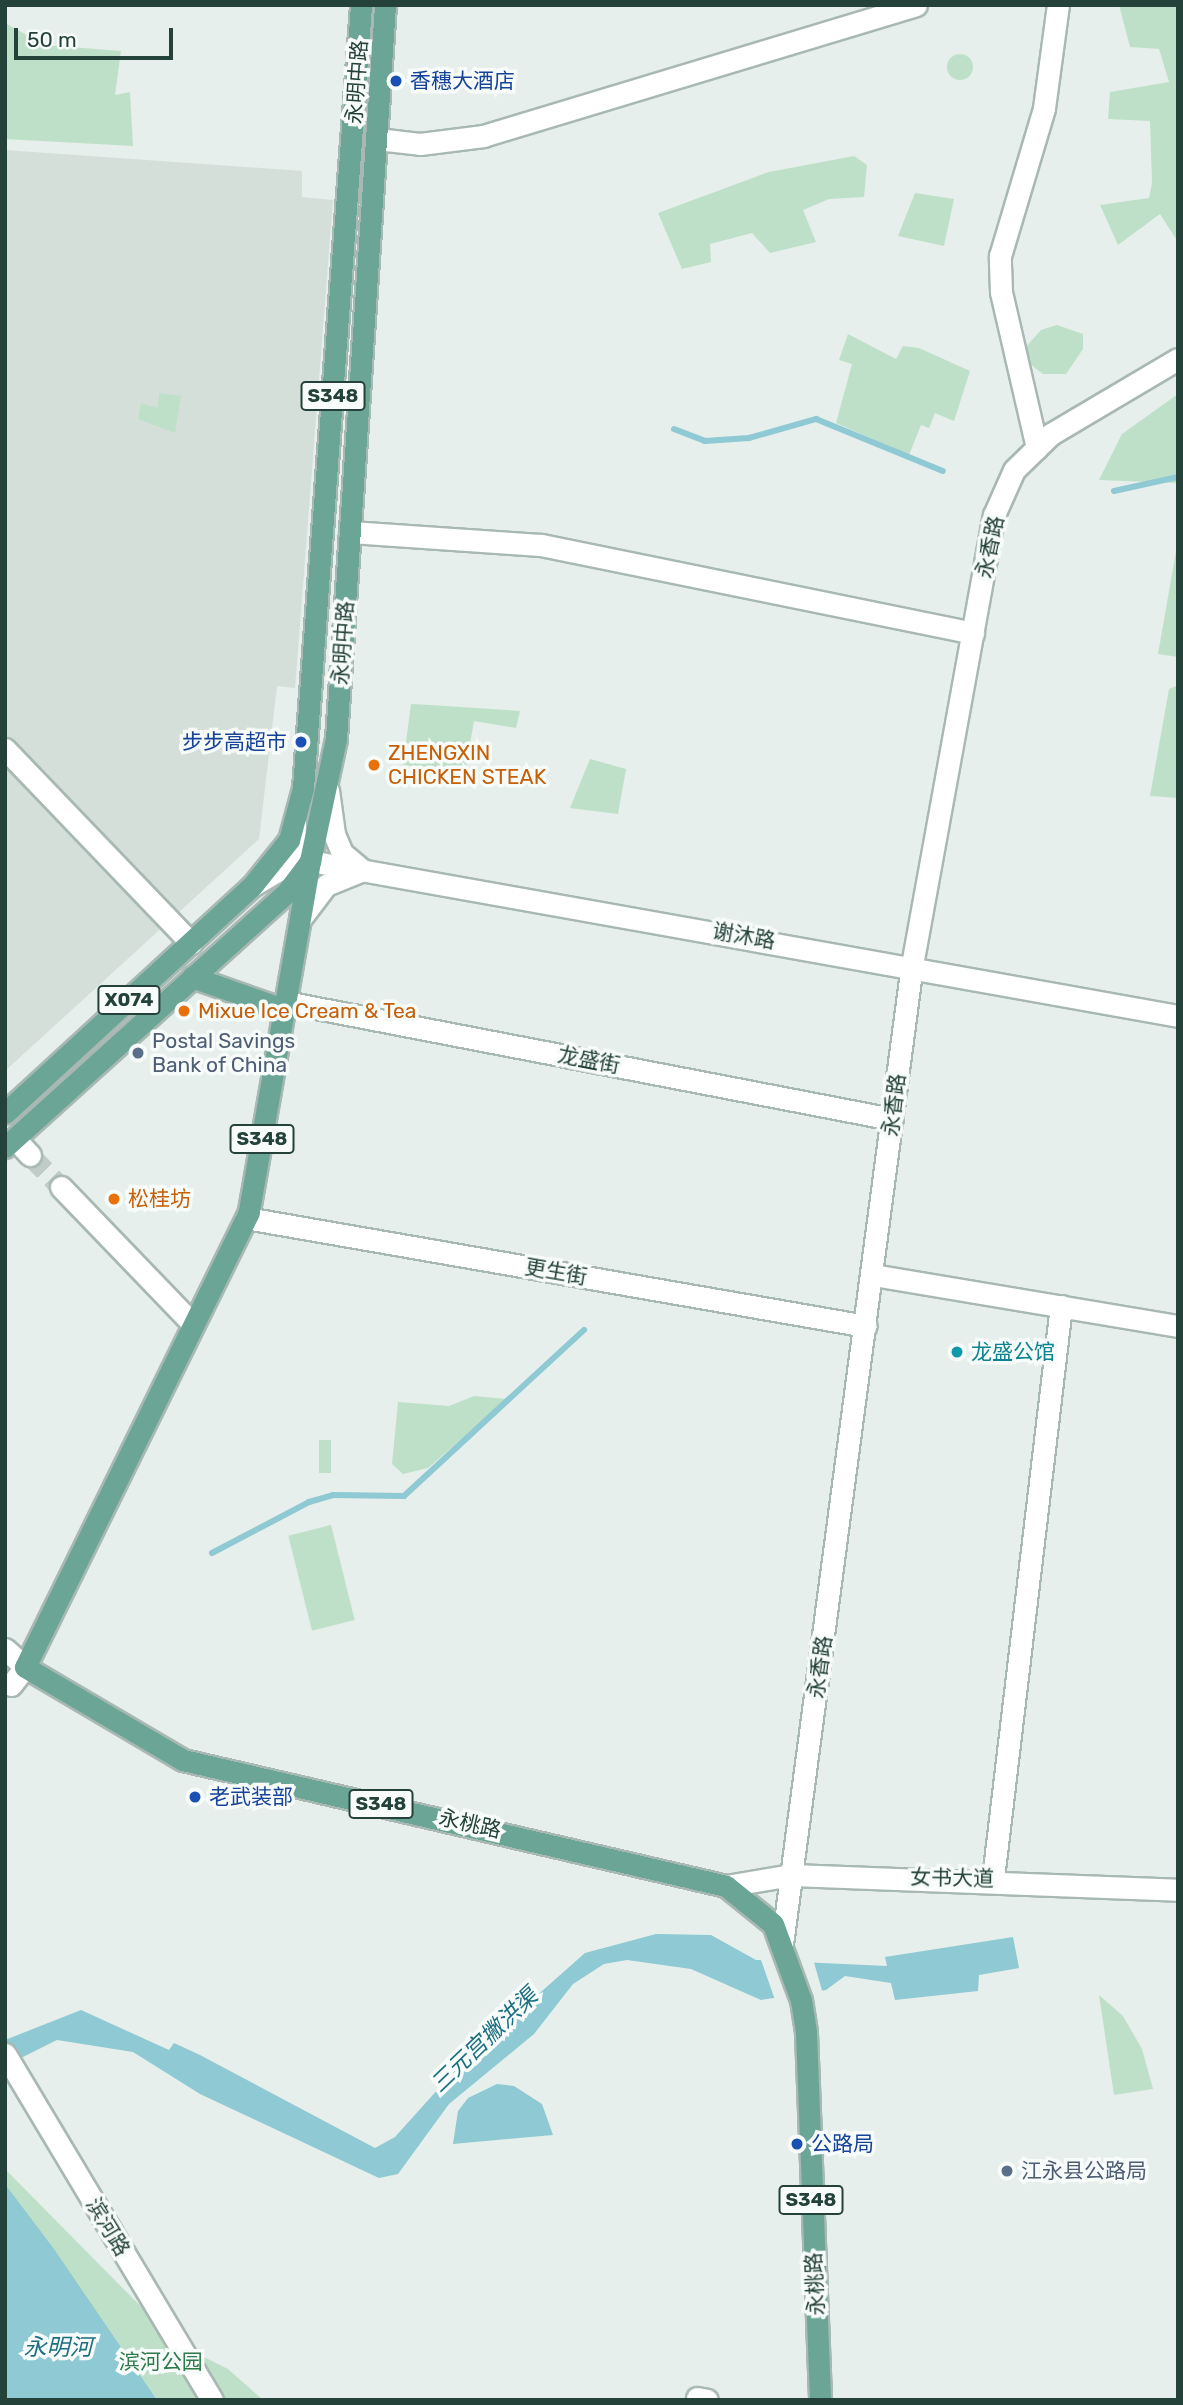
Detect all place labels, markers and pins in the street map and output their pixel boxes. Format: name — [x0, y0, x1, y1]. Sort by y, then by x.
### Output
place label: 香穗大酒店 — [410, 68, 515, 94]
marker: 香穗大酒店 — [388, 73, 404, 89]
place label: 步步高超市 — [182, 729, 287, 755]
marker: 步步高超市 — [293, 734, 309, 750]
place label: ZHENGXIN CHICKEN STEAK — [388, 740, 546, 790]
marker: ZHENGXIN CHICKEN STEAK — [366, 757, 382, 773]
place label: Mixue Ice Cream & Tea — [198, 998, 417, 1024]
marker: Mixue Ice Cream & Tea — [176, 1003, 192, 1019]
place label: Postal Savings Bank of China — [152, 1028, 295, 1078]
marker: Postal Savings Bank of China — [130, 1045, 146, 1061]
place label: 松桂坊 — [128, 1186, 191, 1212]
marker: 松桂坊 — [106, 1191, 122, 1207]
place label: 龙盛公馆 — [971, 1339, 1055, 1365]
marker: 龙盛公馆 — [949, 1344, 965, 1360]
place label: 老武装部 — [209, 1784, 293, 1810]
marker: 老武装部 — [187, 1789, 203, 1805]
place label: 公路局 — [811, 2131, 874, 2157]
marker: 公路局 — [789, 2136, 805, 2152]
place label: 江永县公路局 — [1021, 2158, 1147, 2184]
marker: 江永县公路局 — [999, 2163, 1015, 2179]

